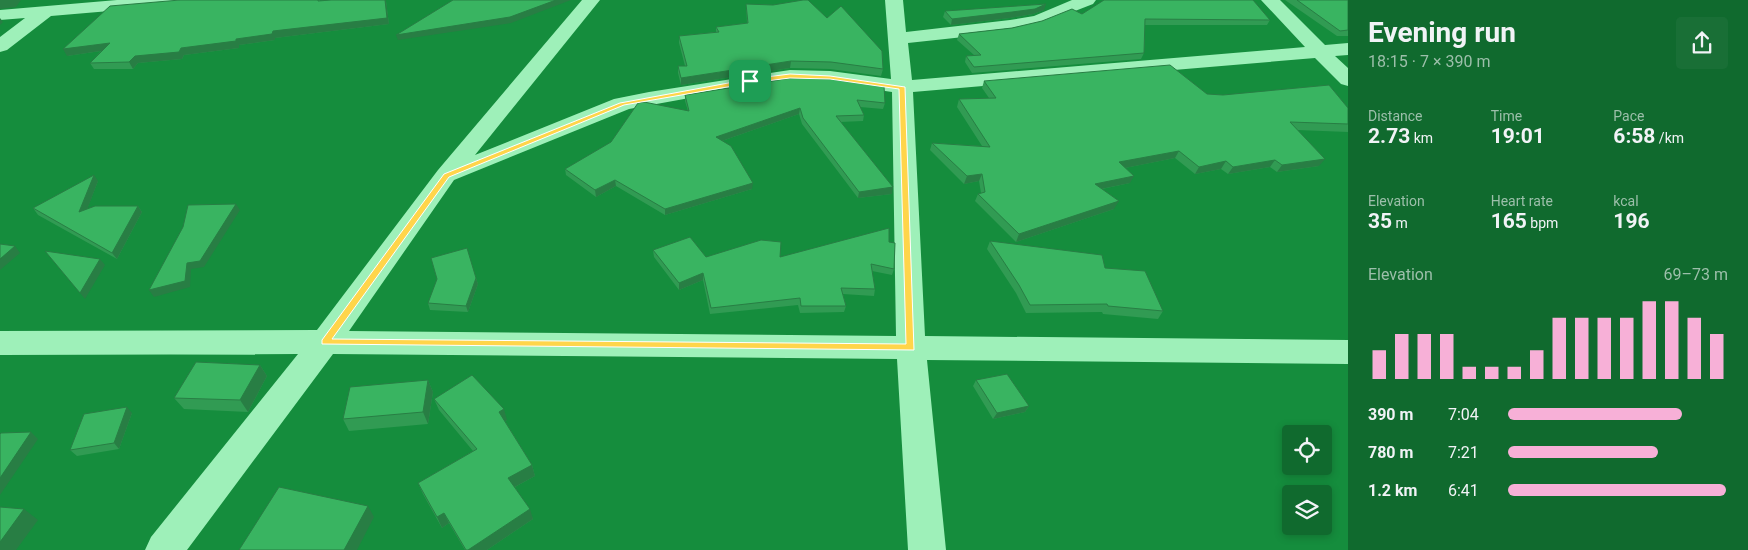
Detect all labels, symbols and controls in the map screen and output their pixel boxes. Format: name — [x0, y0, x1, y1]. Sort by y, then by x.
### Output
text: Evening run — [1368, 16, 1516, 49]
button: share — [1676, 17, 1728, 69]
text: 18:15 · 7 × 390 m — [1368, 52, 1490, 71]
pin — [729, 60, 771, 102]
icon: arrive — [736, 67, 764, 95]
text: Distance — [1368, 108, 1423, 124]
text: Time — [1491, 108, 1522, 124]
text: Pace — [1613, 108, 1644, 124]
text: 2.73 — [1368, 124, 1410, 148]
text: 19:01 — [1491, 124, 1545, 148]
text: 6:58 — [1613, 124, 1655, 148]
text: km — [1410, 130, 1433, 146]
text: /km — [1655, 130, 1684, 146]
text: Elevation — [1368, 193, 1425, 209]
text: Heart rate — [1491, 193, 1553, 209]
text: kcal — [1613, 193, 1639, 209]
text: 35 — [1368, 209, 1392, 233]
text: 165 — [1491, 209, 1527, 233]
text: 196 — [1613, 209, 1649, 233]
text: m — [1392, 215, 1408, 231]
text: bpm — [1527, 215, 1558, 231]
text: Elevation — [1368, 265, 1433, 284]
text: 69–73 m — [1664, 265, 1728, 284]
text: 390 m — [1368, 405, 1413, 424]
text: 7:04 — [1448, 405, 1479, 424]
map controls — [1282, 425, 1332, 535]
button: locate — [1282, 425, 1332, 475]
text: 780 m — [1368, 443, 1413, 462]
text: 7:21 — [1448, 443, 1479, 462]
text: 1.2 km — [1368, 481, 1417, 500]
text: 6:41 — [1448, 481, 1479, 500]
button: layers — [1282, 485, 1332, 535]

